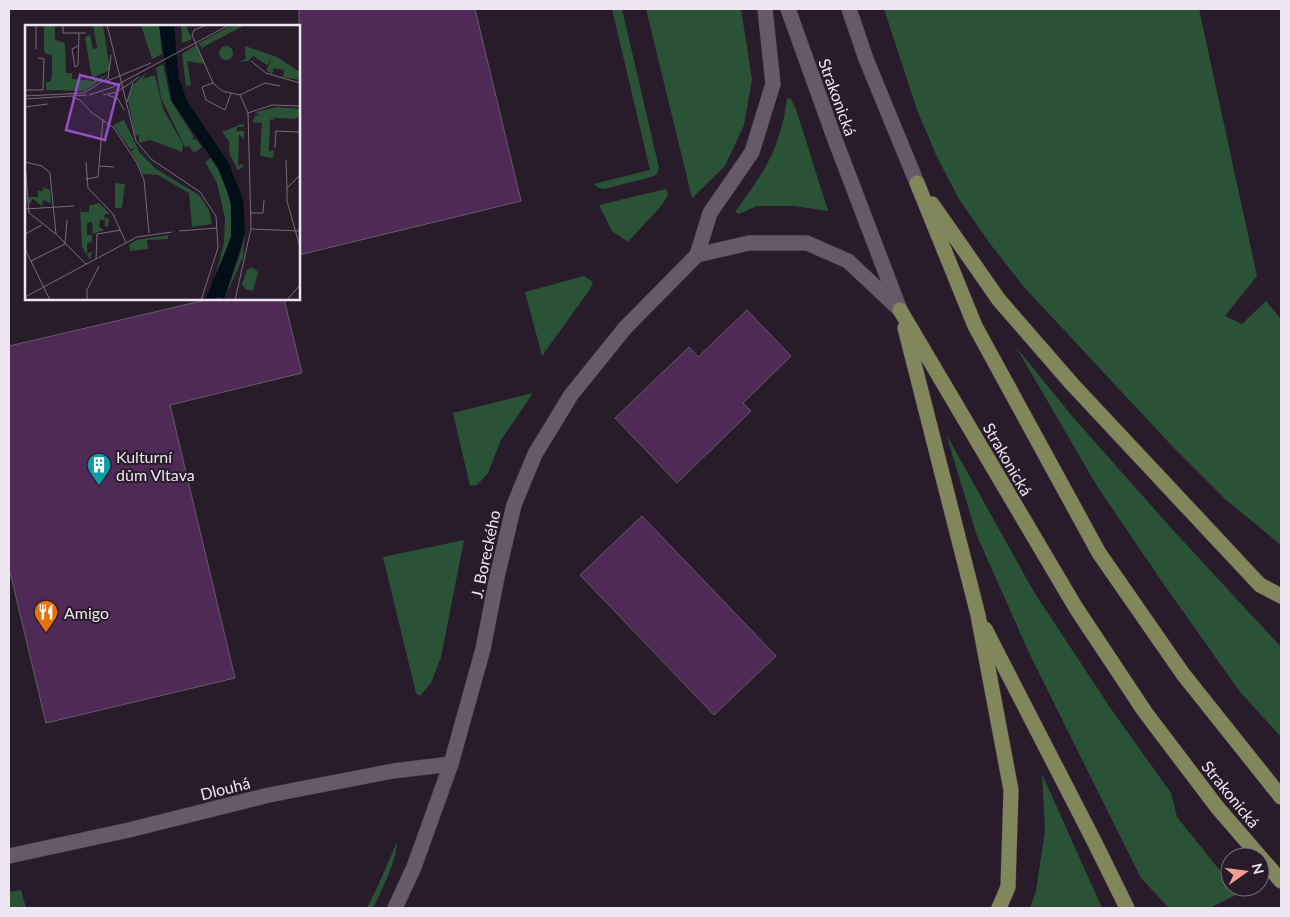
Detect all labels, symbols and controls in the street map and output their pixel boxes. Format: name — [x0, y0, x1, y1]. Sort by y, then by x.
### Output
inset map — [25, 25, 300, 300]
street label: Strakonická — [815, 56, 861, 138]
street label: Strakonická — [980, 419, 1036, 499]
place label: Kulturní dům Vltava — [116, 447, 195, 484]
building icon: Kulturní dům Vltava — [86, 452, 112, 486]
street label: J. Boreckého — [466, 508, 504, 600]
restaurant icon: Amigo — [33, 599, 59, 633]
place label: Amigo — [64, 603, 109, 622]
street label: Strakonická — [1198, 757, 1264, 831]
street label: Dlouhá — [198, 773, 252, 803]
north arrow — [1220, 847, 1270, 897]
text: N — [1249, 861, 1268, 876]

